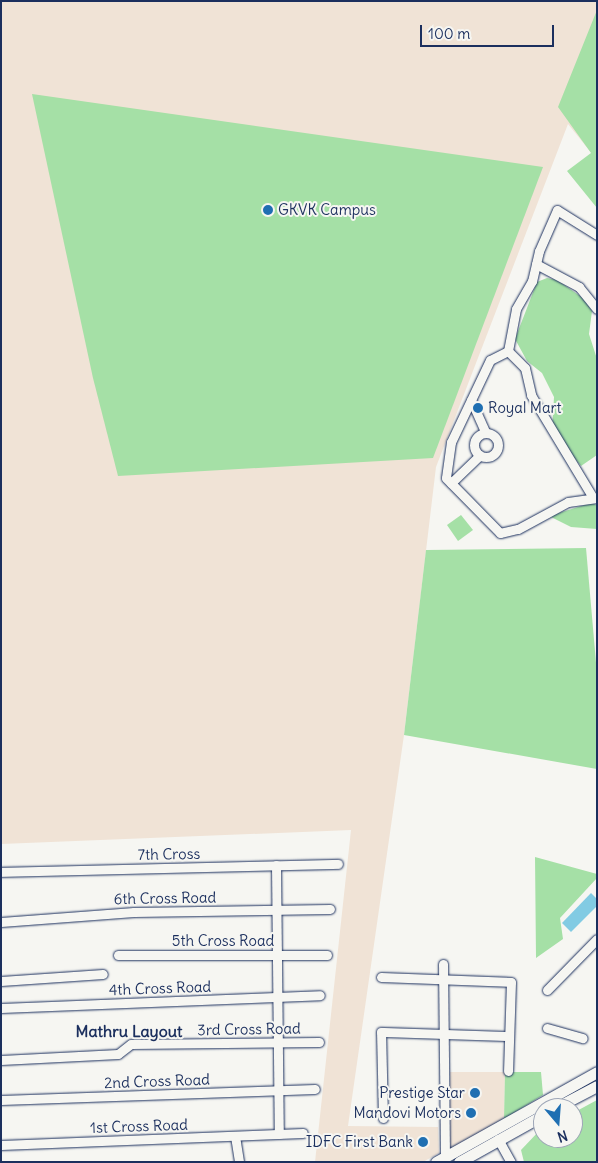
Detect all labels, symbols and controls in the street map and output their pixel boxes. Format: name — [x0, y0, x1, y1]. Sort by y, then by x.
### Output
scale bar — [423, 15, 557, 47]
text: 100 m — [428, 24, 470, 43]
place label: GKVK Campus — [278, 201, 376, 219]
marker: GKVK Campus — [262, 204, 274, 216]
place label: Royal Mart — [488, 399, 562, 417]
marker: Royal Mart — [472, 402, 484, 414]
street label: 7th Cross — [138, 844, 200, 864]
street label: 6th Cross Road — [114, 888, 216, 908]
street label: 5th Cross Road — [172, 932, 274, 950]
street label: 4th Cross Road — [108, 977, 212, 999]
street label: 3rd Cross Road — [197, 1019, 301, 1039]
district label: Mathru Layout — [76, 1021, 182, 1041]
street label: 2nd Cross Road — [104, 1070, 210, 1092]
place label: Prestige Star — [379, 1084, 465, 1102]
marker: Prestige Star — [469, 1087, 481, 1099]
north arrow — [533, 1098, 583, 1148]
place label: Mandovi Motors — [353, 1104, 461, 1122]
marker: Mandovi Motors — [465, 1107, 477, 1119]
street label: 1st Cross Road — [90, 1115, 188, 1137]
text: N — [555, 1126, 570, 1146]
place label: IDFC First Bank — [306, 1133, 413, 1151]
marker: IDFC First Bank — [417, 1136, 429, 1148]

